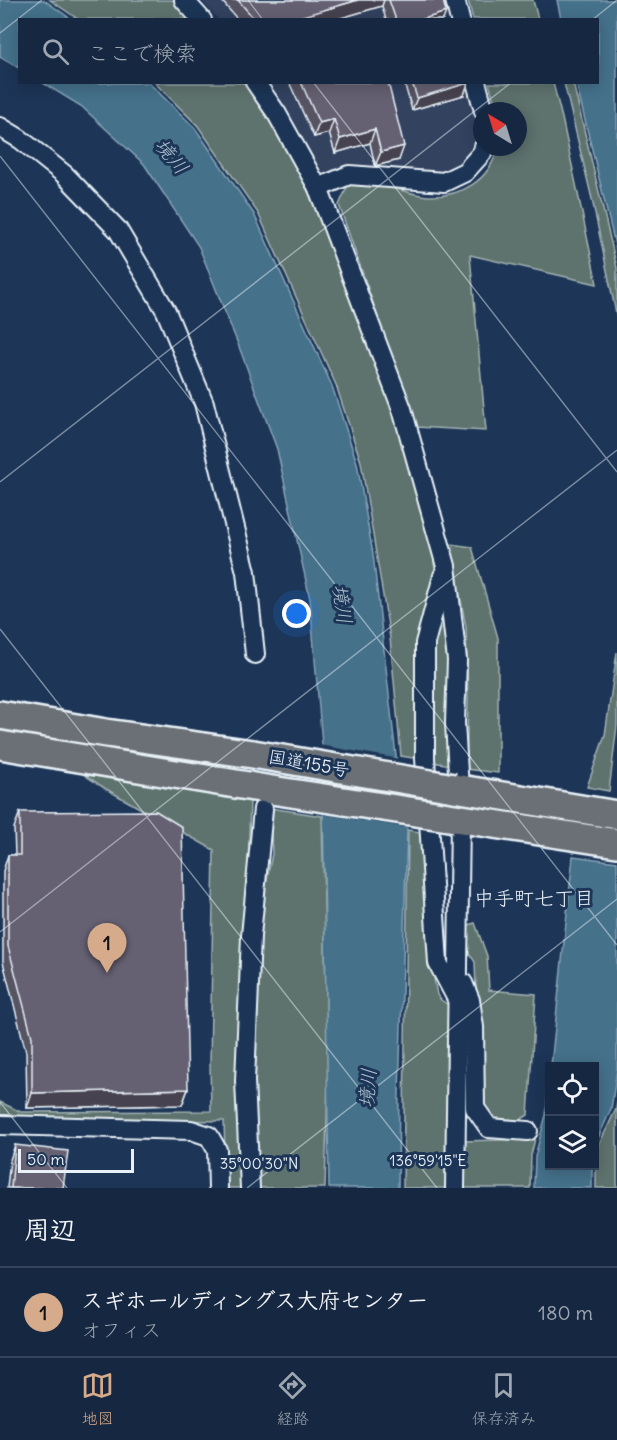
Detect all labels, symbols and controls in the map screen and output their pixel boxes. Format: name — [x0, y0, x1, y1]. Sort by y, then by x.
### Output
search box — [18, 18, 599, 84]
icon: search — [39, 35, 72, 68]
text: ここで検索 — [87, 39, 197, 67]
north arrow — [473, 102, 527, 156]
water label: 境川 — [150, 133, 194, 179]
water label: 境川 — [328, 582, 358, 626]
your location — [282, 599, 311, 628]
street label: 国道155号 — [267, 745, 351, 781]
district label: 中手町七丁目 — [474, 885, 594, 910]
pin: 1 — [88, 924, 126, 973]
map controls — [545, 1062, 599, 1170]
button: locate — [545, 1062, 599, 1116]
water label: 境川 — [353, 1067, 381, 1109]
button: layers — [545, 1116, 599, 1170]
scale bar — [18, 1146, 134, 1174]
text: 50 m — [27, 1149, 65, 1169]
text: 136°59'15"E — [390, 1151, 467, 1170]
text: 35°00'30"N — [220, 1154, 298, 1173]
text: 周辺 — [24, 1213, 76, 1246]
text: スギホールディングス大府センター — [81, 1286, 428, 1314]
text: 1 — [40, 1300, 47, 1325]
text: 180 m — [538, 1300, 593, 1325]
text: オフィス — [81, 1317, 161, 1342]
tab: 地図 — [81, 1369, 114, 1429]
tab: 経路 — [276, 1369, 309, 1429]
tab: 保存済み — [472, 1369, 536, 1429]

